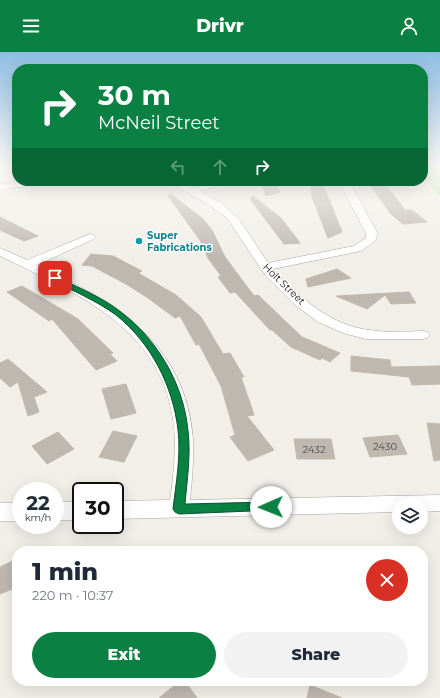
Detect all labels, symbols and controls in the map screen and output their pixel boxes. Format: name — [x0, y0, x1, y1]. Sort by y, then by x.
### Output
icon: menu — [20, 15, 42, 37]
text: Drivr — [196, 15, 244, 37]
icon: person — [398, 15, 420, 37]
text: 30 m — [98, 78, 171, 112]
icon: right — [32, 80, 84, 132]
text: McNeil Street — [98, 112, 220, 134]
icon: left — [167, 156, 189, 178]
icon: ahead — [209, 156, 231, 178]
icon: right — [251, 156, 273, 178]
place label: Super Fabrications — [147, 229, 212, 254]
marker: Super Fabrications — [134, 236, 144, 246]
pin — [38, 261, 72, 295]
street label: Holt Street — [260, 261, 308, 307]
icon: arrive — [44, 267, 66, 289]
house number: 2430 — [373, 440, 397, 453]
house number: 2432 — [302, 443, 326, 456]
speed limit sign: 30 — [72, 482, 124, 534]
position arrow — [250, 486, 292, 528]
text: 22 — [26, 491, 50, 515]
map controls — [392, 498, 428, 534]
button: layers — [392, 498, 428, 534]
text: km/h — [25, 511, 51, 524]
text: 1 min — [32, 557, 98, 586]
button: close — [366, 559, 408, 601]
text: 220 m · 10:37 — [32, 587, 114, 603]
button: Exit — [32, 632, 216, 678]
button: Share — [224, 632, 408, 678]

